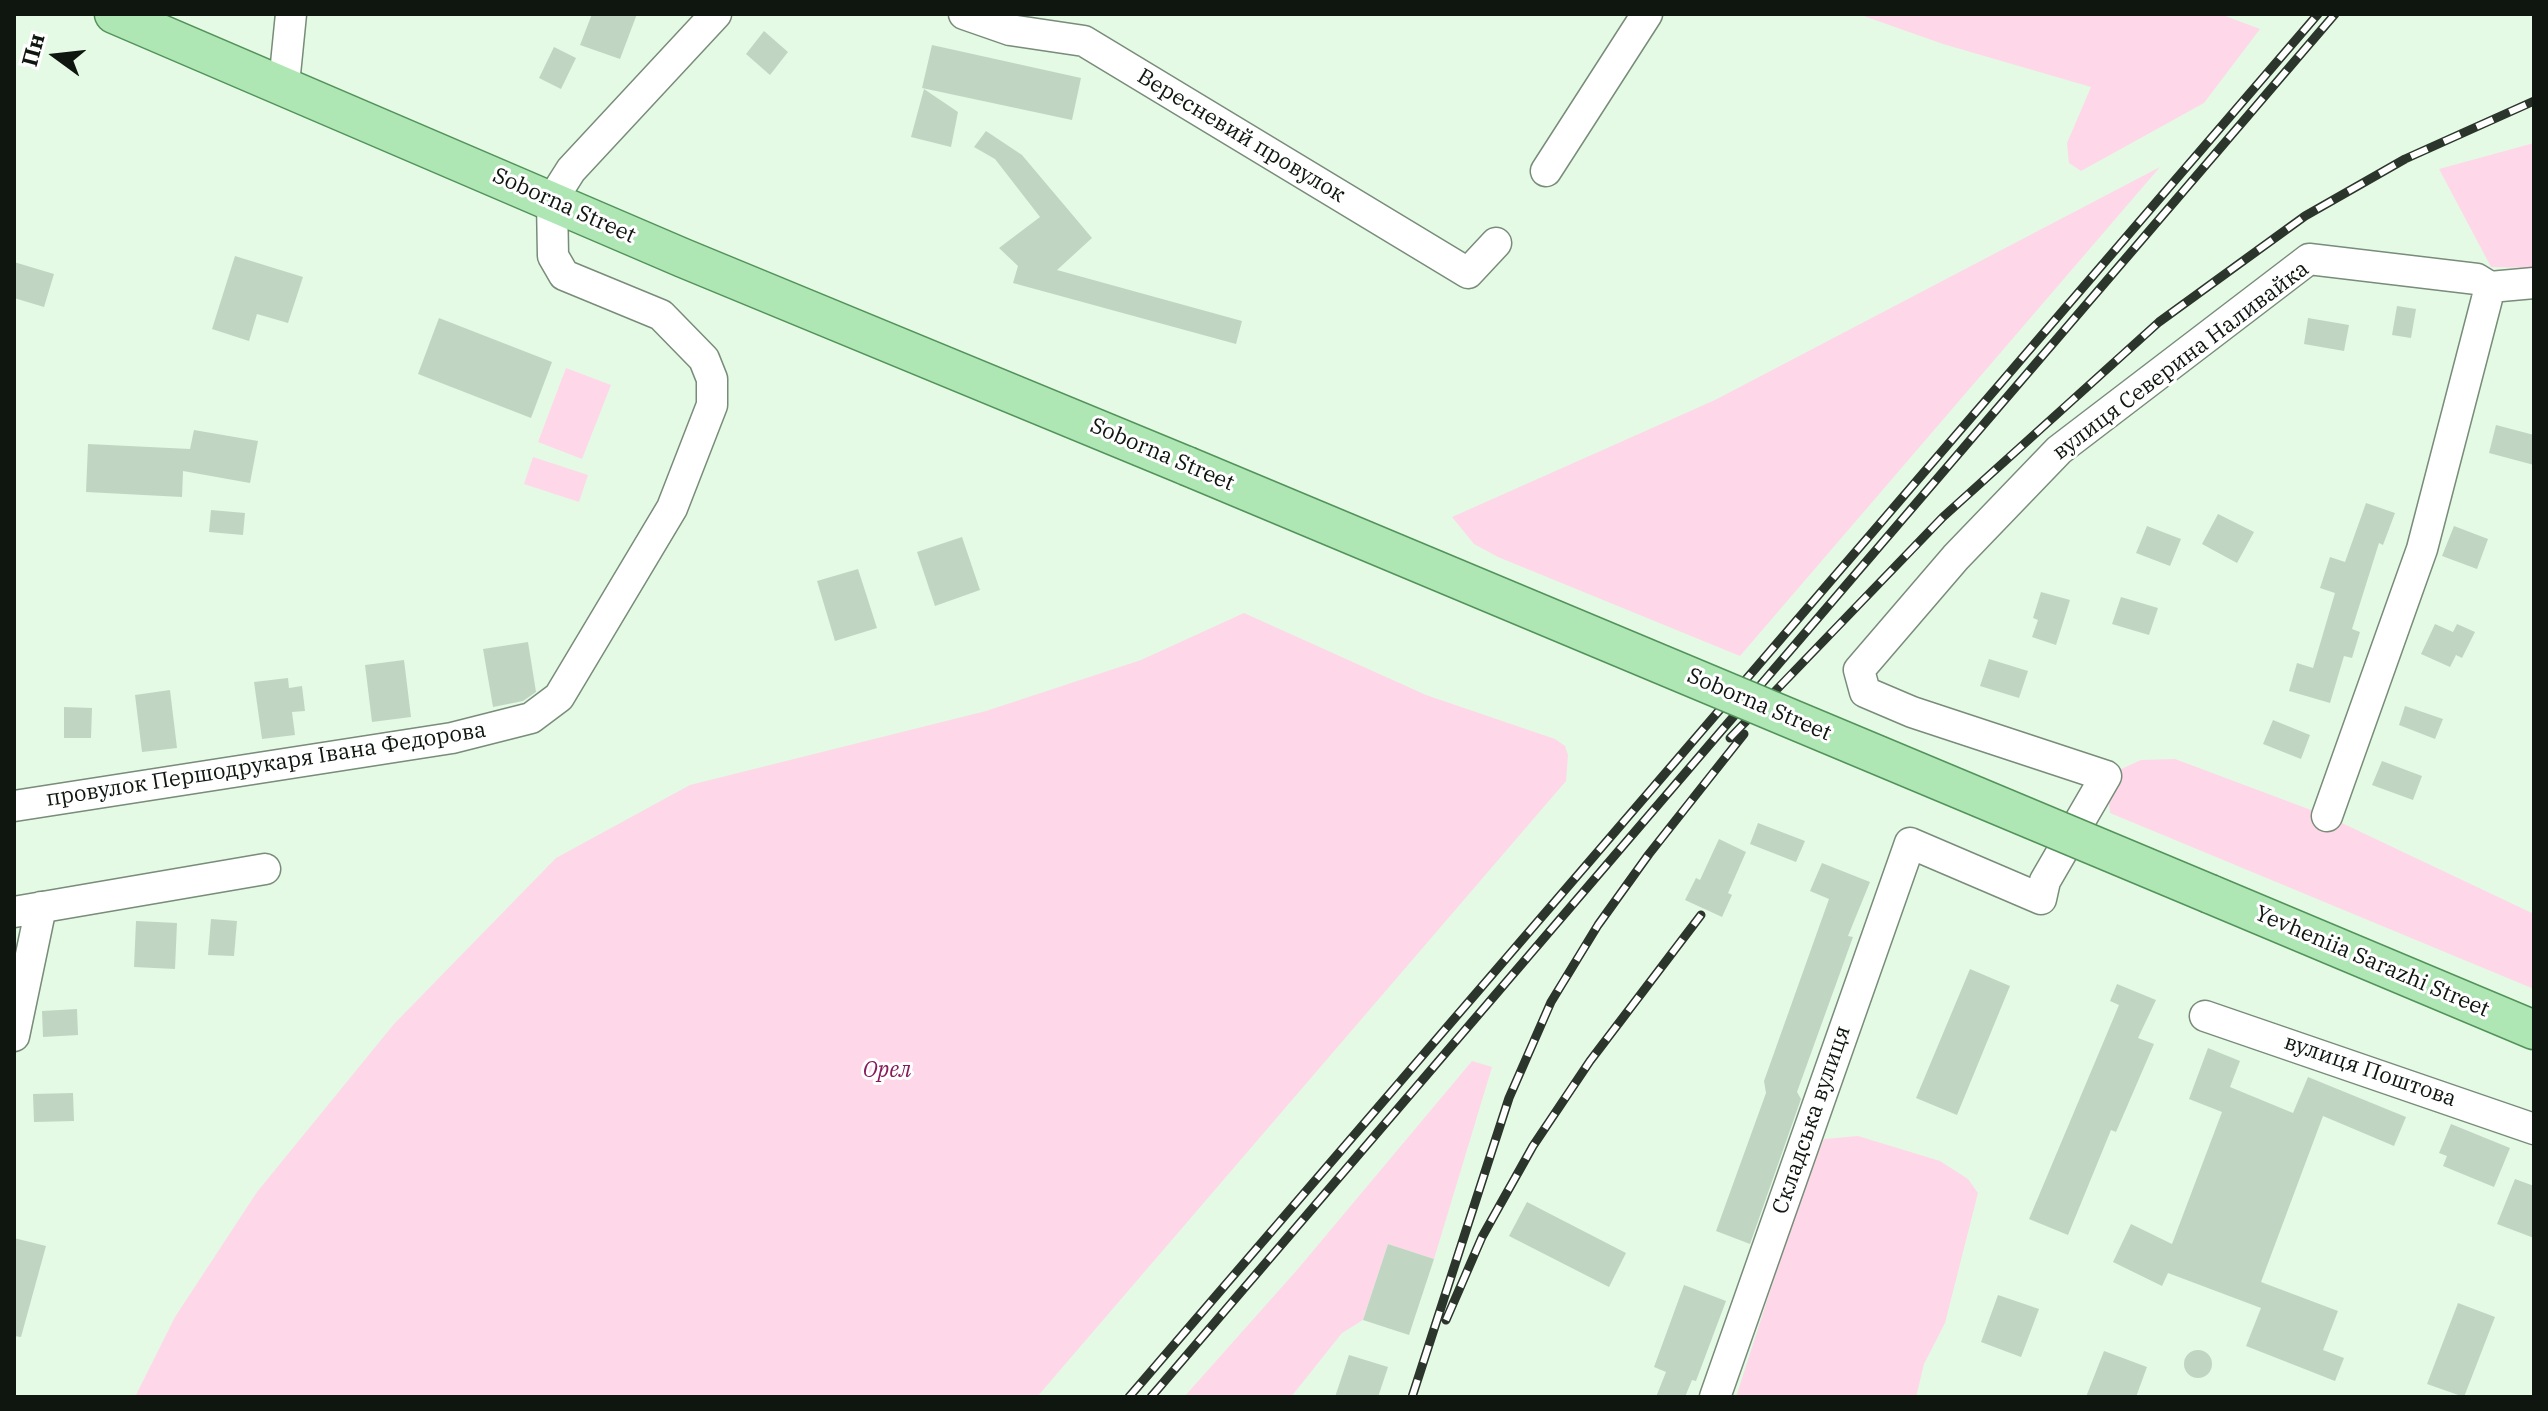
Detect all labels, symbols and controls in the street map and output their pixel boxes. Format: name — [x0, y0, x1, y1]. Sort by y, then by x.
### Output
north arrow — [16, 16, 96, 96]
text: Пн — [14, 30, 51, 69]
street label: Вересневий провулок — [1132, 63, 1350, 209]
street label: Soborna Street — [488, 163, 640, 249]
street label: вулиця Северина Наливайка — [2048, 256, 2314, 466]
street label: Soborna Street — [1086, 413, 1238, 497]
street label: Soborna Street — [1683, 663, 1835, 747]
street label: провулок Першодрукаря Івана Федорова — [44, 717, 488, 813]
street label: Yevheniia Sarazhi Street — [2251, 901, 2493, 1023]
street label: Складська вулиця — [1767, 1022, 1857, 1218]
street label: вулиця Поштова — [2280, 1029, 2460, 1113]
park label: Орел — [863, 1058, 911, 1084]

